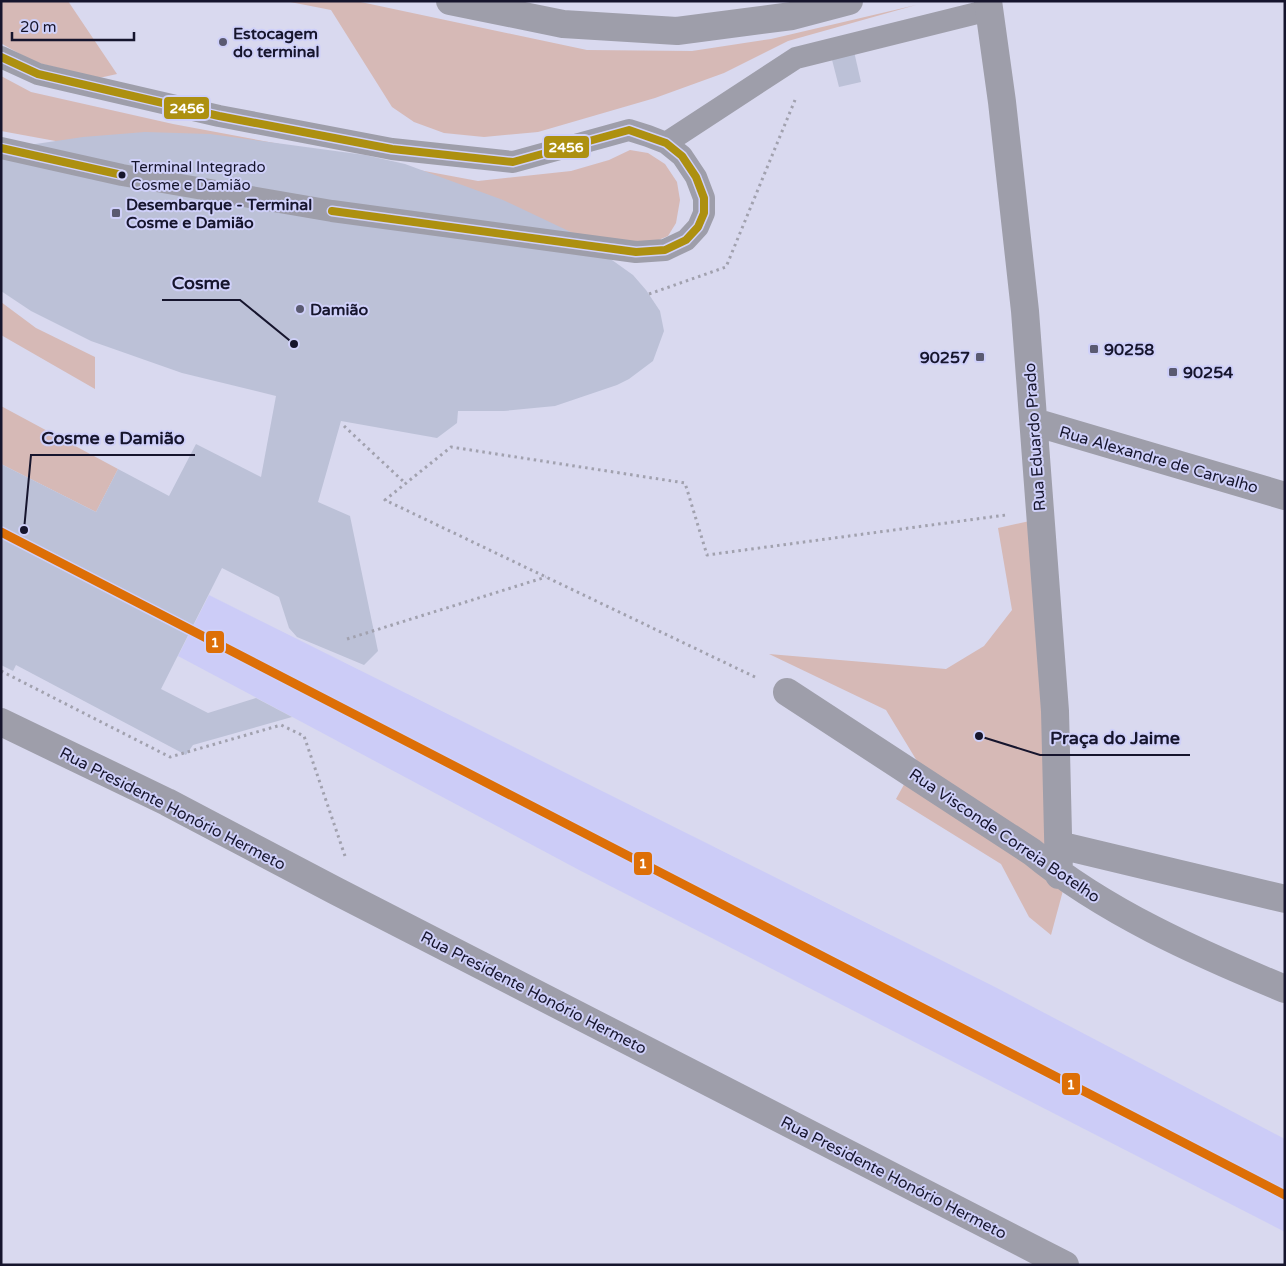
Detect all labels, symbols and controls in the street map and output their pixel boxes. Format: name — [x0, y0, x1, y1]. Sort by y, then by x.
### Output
scale bar — [12, 10, 135, 42]
text: 20 m — [20, 18, 57, 36]
place label: Estocagem do terminal — [233, 24, 320, 62]
marker: Estocagem do terminal — [217, 36, 229, 48]
line badge: 2456 — [163, 96, 210, 120]
text: 2456 — [169, 100, 205, 117]
line badge: 2456 — [543, 135, 590, 159]
text: 2456 — [548, 139, 584, 156]
place label: Terminal Integrado Cosme e Damião — [131, 158, 266, 194]
marker: Terminal Integrado Cosme e Damião — [117, 170, 127, 180]
place label: Desembarque - Terminal Cosme e Damião — [126, 195, 312, 233]
marker: Desembarque - Terminal Cosme e Damião — [110, 207, 122, 219]
callout: Cosme — [162, 267, 240, 300]
text: Cosme — [172, 272, 230, 294]
place label: Damião — [310, 300, 369, 320]
marker: Damião — [294, 303, 306, 315]
place label: 90258 — [1104, 340, 1154, 360]
marker: 90258 — [1088, 343, 1100, 355]
place label: 90257 — [920, 348, 970, 368]
marker: 90257 — [974, 351, 986, 363]
street label: Rua Eduardo Prado — [1020, 362, 1050, 512]
place label: 90254 — [1183, 363, 1233, 383]
marker: 90254 — [1167, 366, 1179, 378]
callout: Cosme e Damião — [31, 422, 195, 455]
street label: Rua Alexandre de Carvalho — [1057, 422, 1261, 498]
text: Cosme e Damião — [41, 427, 185, 449]
line badge: 1 — [205, 630, 225, 654]
text: 1 — [211, 634, 219, 651]
callout: Praça do Jaime — [1040, 722, 1190, 755]
text: Praça do Jaime — [1050, 727, 1180, 749]
street label: Rua Presidente Honório Hermeto — [56, 743, 289, 875]
street label: Rua Visconde Correia Botelho — [905, 764, 1104, 907]
line badge: 1 — [633, 851, 653, 876]
text: 1 — [639, 855, 647, 872]
street label: Rua Presidente Honório Hermeto — [417, 927, 650, 1059]
line badge: 1 — [1061, 1072, 1081, 1096]
text: 1 — [1067, 1076, 1075, 1093]
street label: Rua Presidente Honório Hermeto — [777, 1112, 1010, 1244]

